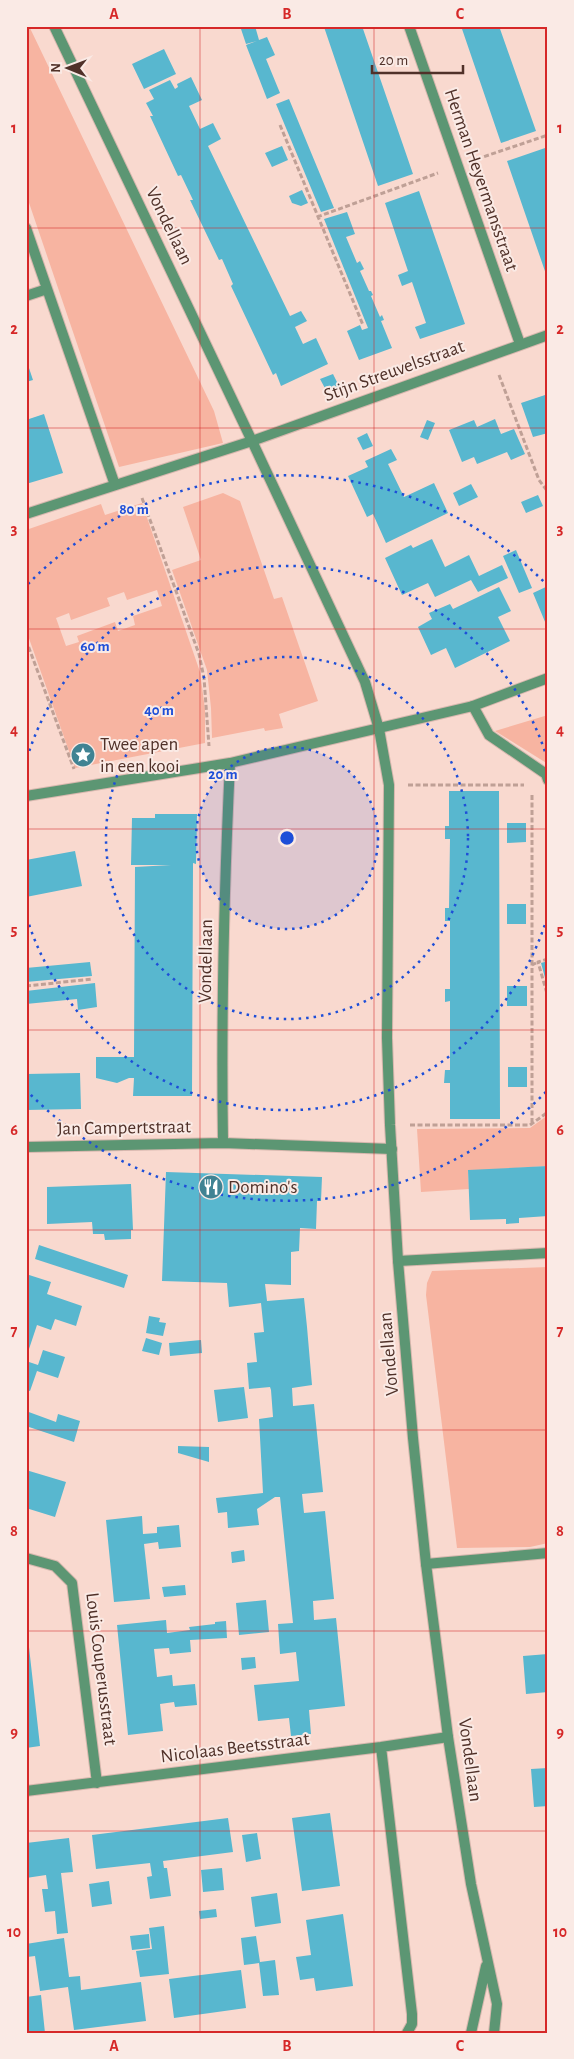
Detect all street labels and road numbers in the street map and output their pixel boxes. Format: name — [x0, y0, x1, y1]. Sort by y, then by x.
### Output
street label: Herman Heyermansstraat — [441, 86, 521, 274]
street label: Vondellaan — [142, 184, 196, 268]
street label: Stijn Streuvelsstraat — [321, 337, 467, 405]
street label: Vondellaan — [196, 919, 216, 1003]
street label: Jan Campertstraat — [57, 1117, 191, 1139]
street label: Vondellaan — [376, 1311, 402, 1397]
street label: Louis Couperusstraat — [82, 1591, 120, 1747]
street label: Vondellaan — [455, 1717, 485, 1803]
street label: Nicolaas Beetsstraat — [159, 1729, 311, 1767]

